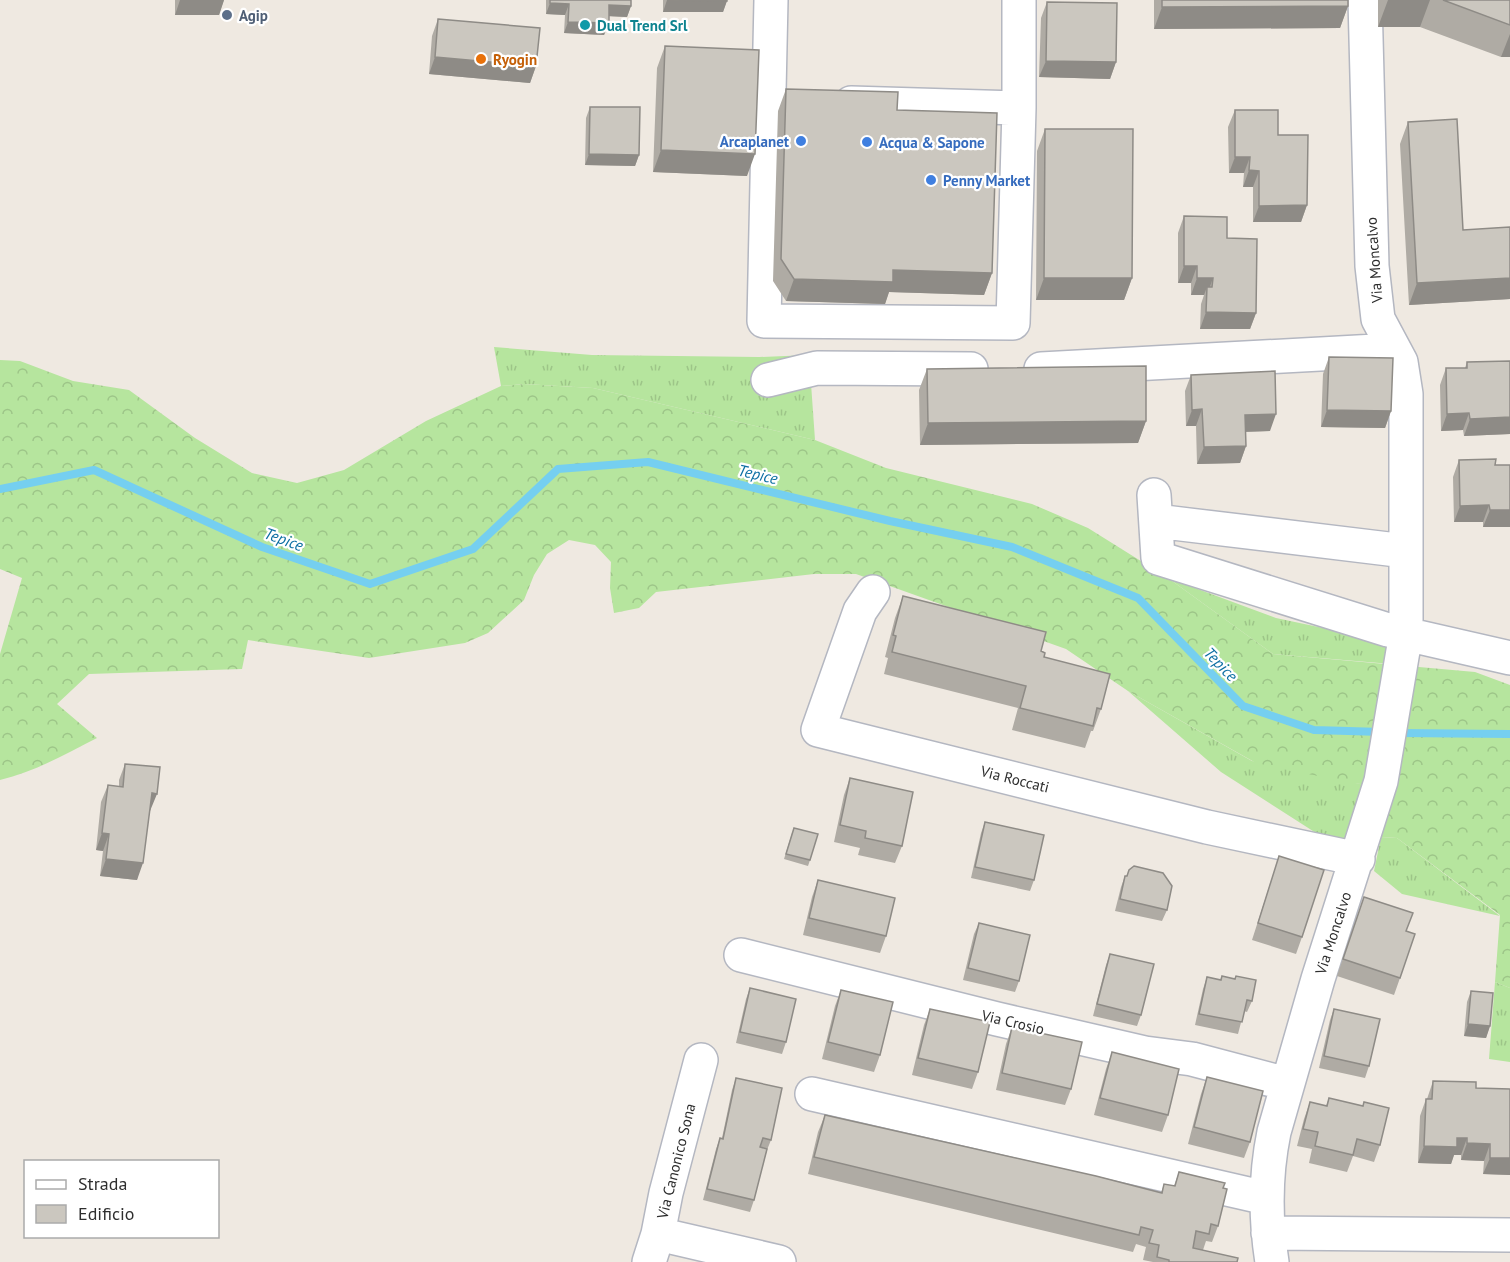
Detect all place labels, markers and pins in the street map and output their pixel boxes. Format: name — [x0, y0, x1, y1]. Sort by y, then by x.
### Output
place label: Agip — [239, 6, 268, 25]
marker: Agip — [220, 8, 234, 22]
place label: Dual Trend Srl — [597, 16, 688, 35]
marker: Dual Trend Srl — [578, 18, 592, 32]
place label: Ryogin — [493, 50, 537, 69]
marker: Ryogin — [474, 52, 488, 66]
place label: Arcaplanet — [720, 132, 790, 151]
place label: Acqua & Sapone — [879, 133, 985, 152]
marker: Arcaplanet — [794, 134, 808, 148]
marker: Acqua & Sapone — [860, 135, 874, 149]
place label: Penny Market — [943, 171, 1031, 190]
marker: Penny Market — [924, 173, 938, 187]

